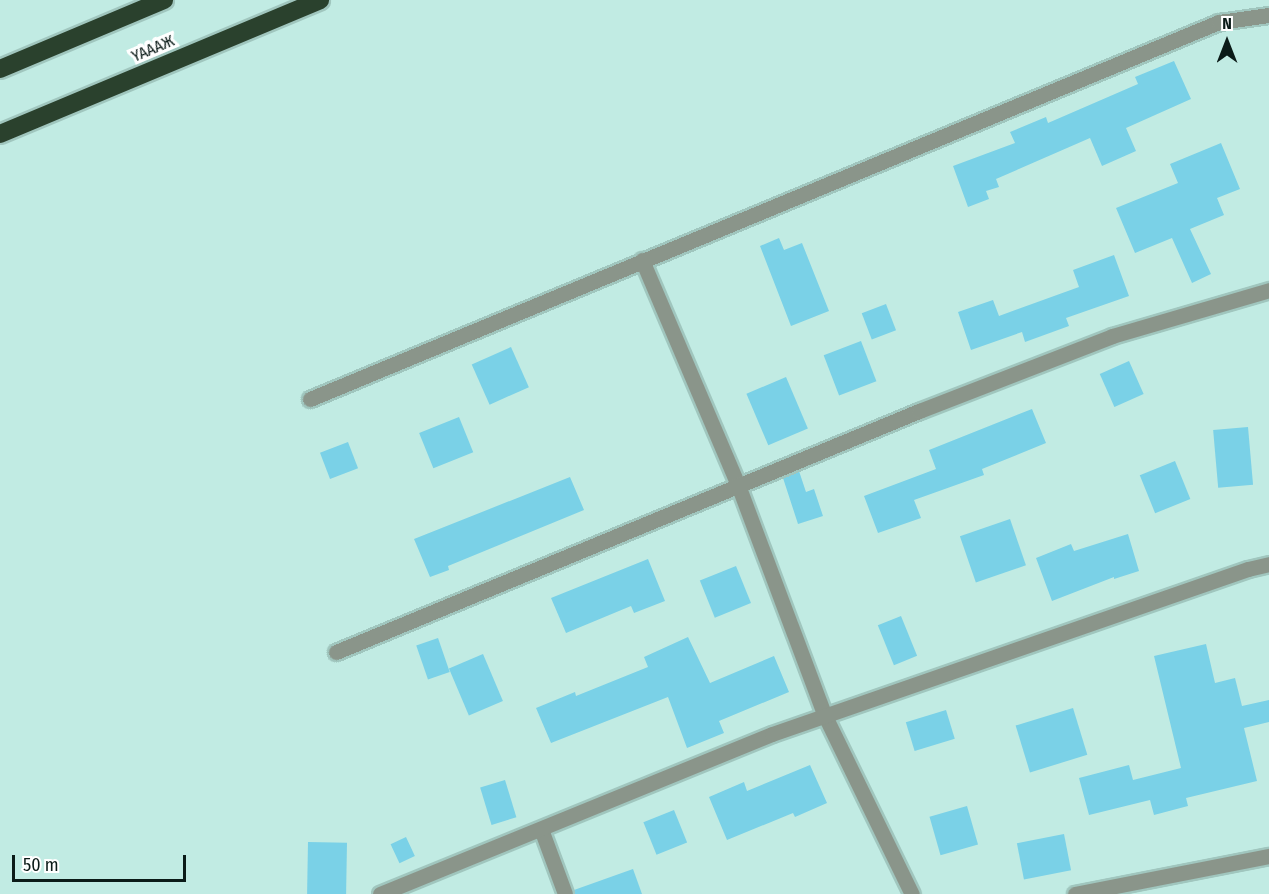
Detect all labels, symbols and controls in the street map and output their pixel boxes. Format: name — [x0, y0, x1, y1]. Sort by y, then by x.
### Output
north arrow — [1197, 12, 1257, 72]
text: N — [1222, 14, 1232, 33]
street label: ҮАААЖ — [129, 32, 177, 66]
scale bar — [15, 843, 189, 881]
text: 50 m — [23, 854, 59, 876]

